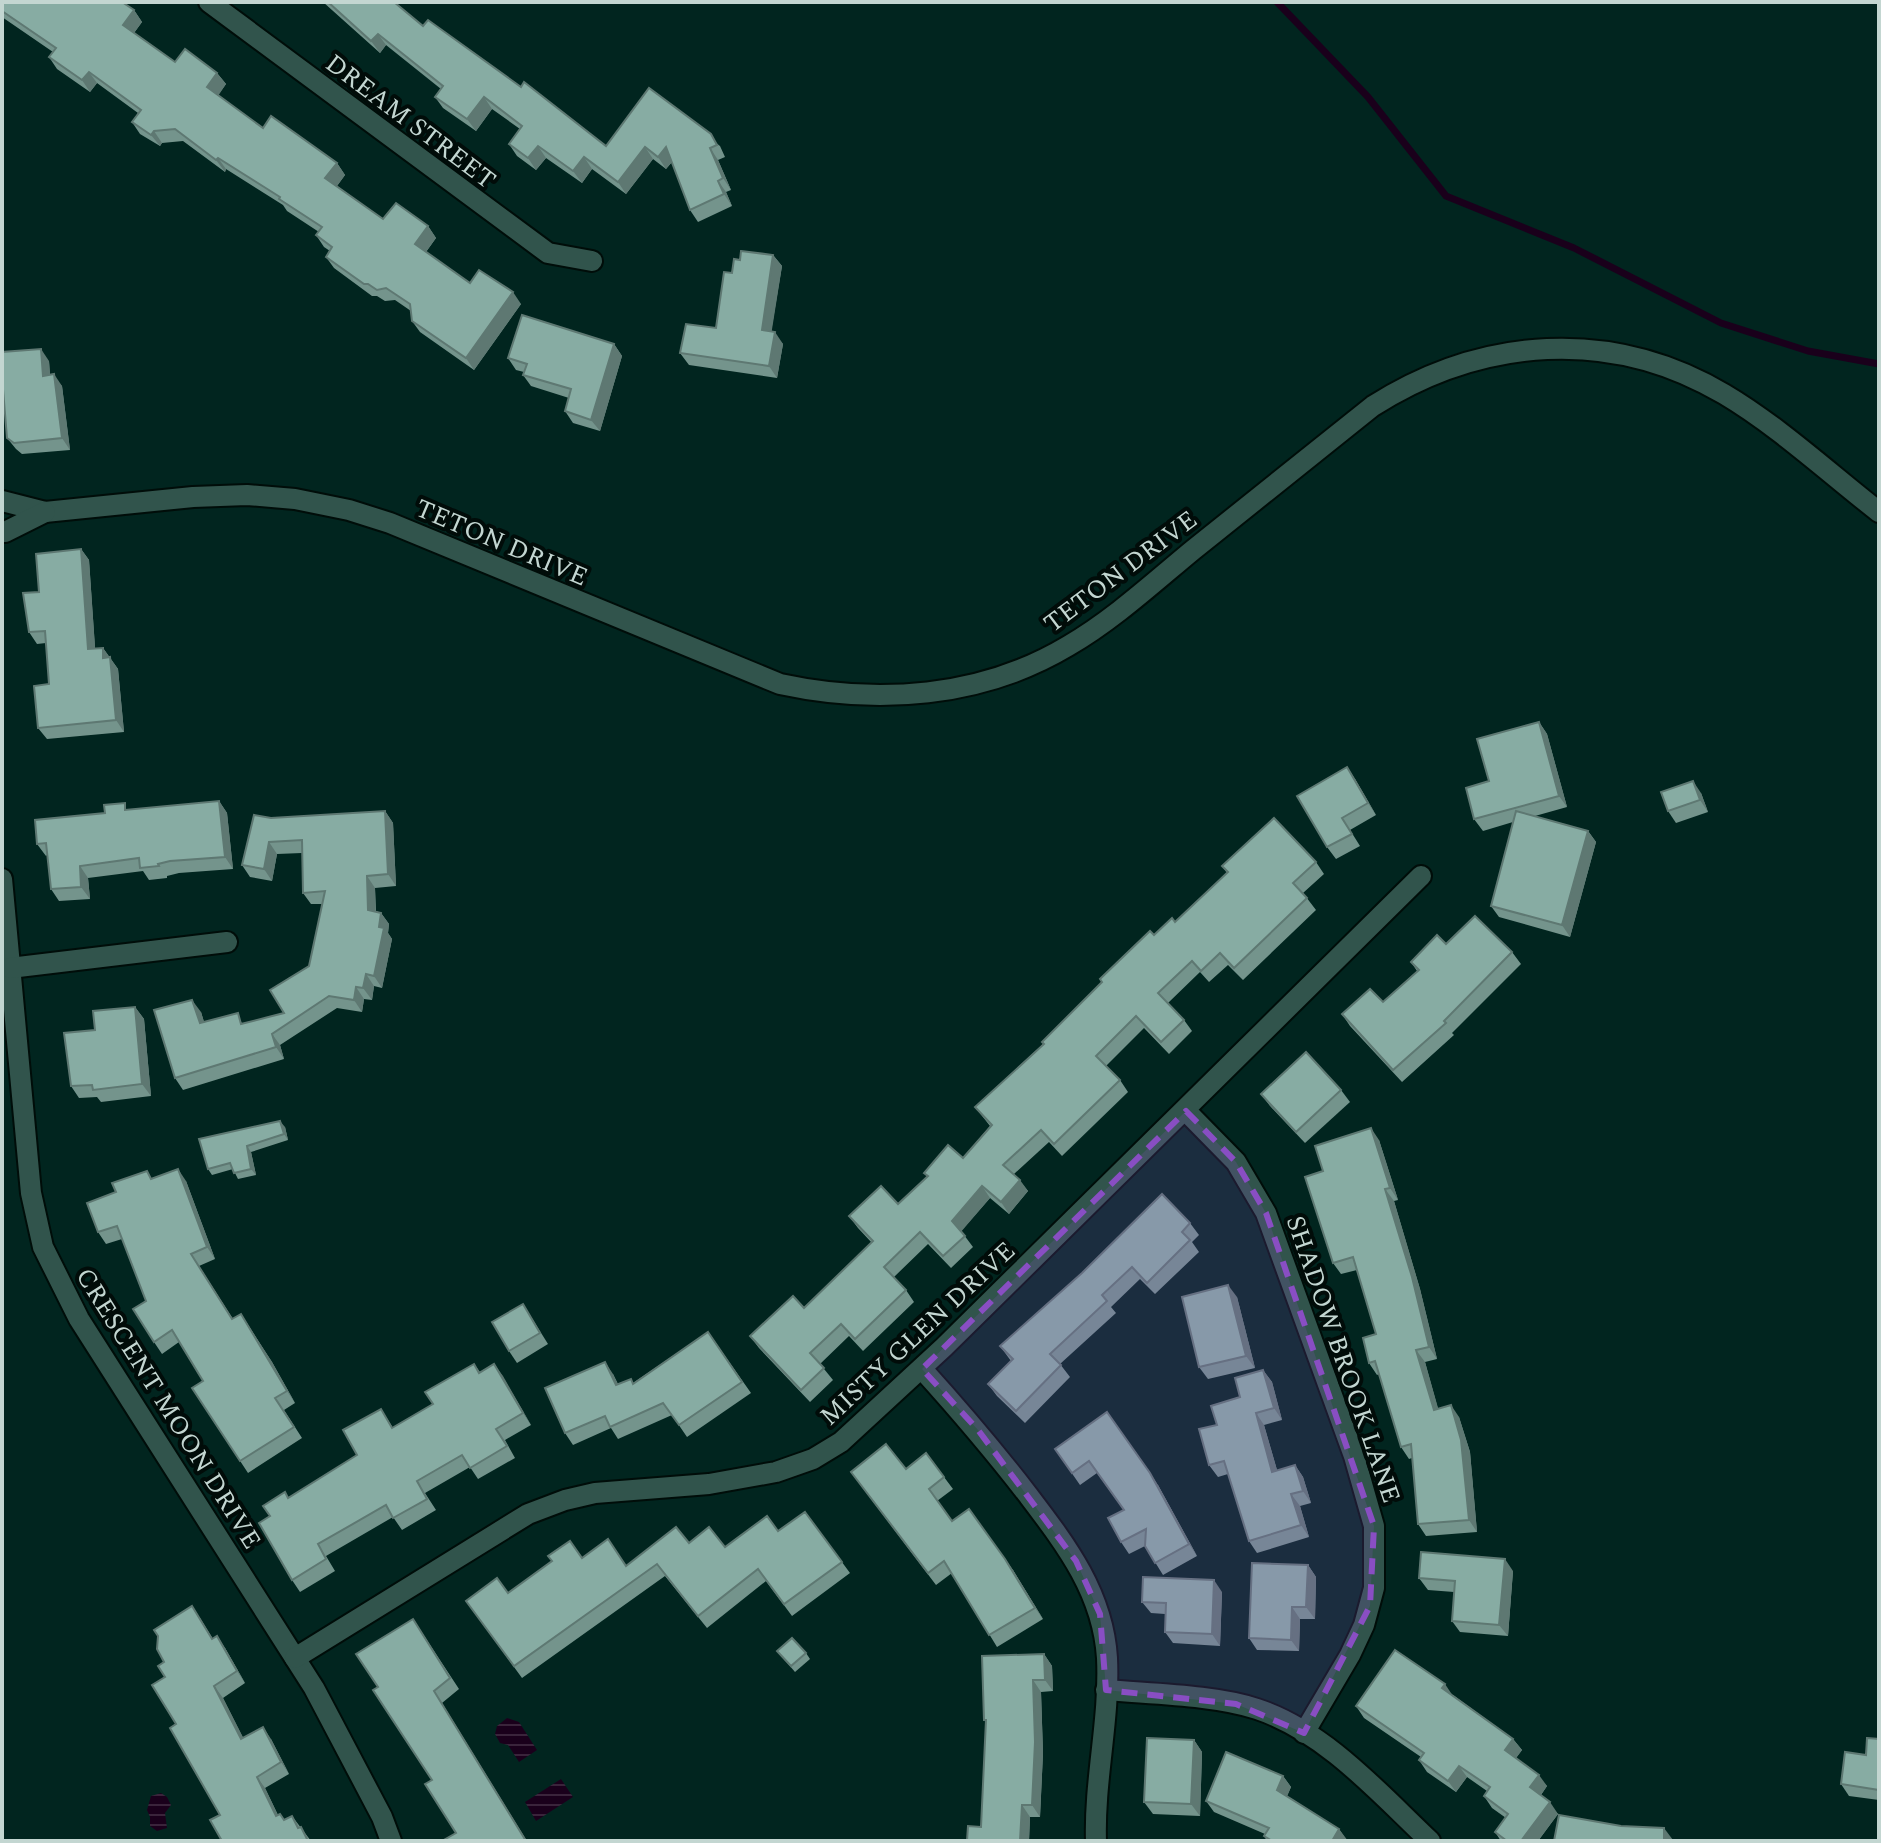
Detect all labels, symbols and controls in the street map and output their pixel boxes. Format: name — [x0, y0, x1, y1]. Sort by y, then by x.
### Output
street label: DREAM STREET — [316, 44, 504, 200]
street label: TETON DRIVE — [409, 489, 594, 597]
street label: TETON DRIVE — [1035, 500, 1206, 643]
street label: SHADOW BROOK LANE — [1275, 1210, 1411, 1509]
street label: MISTY GLEN DRIVE — [811, 1232, 1025, 1436]
street label: CRESCENT MOON DRIVE — [65, 1260, 271, 1557]

